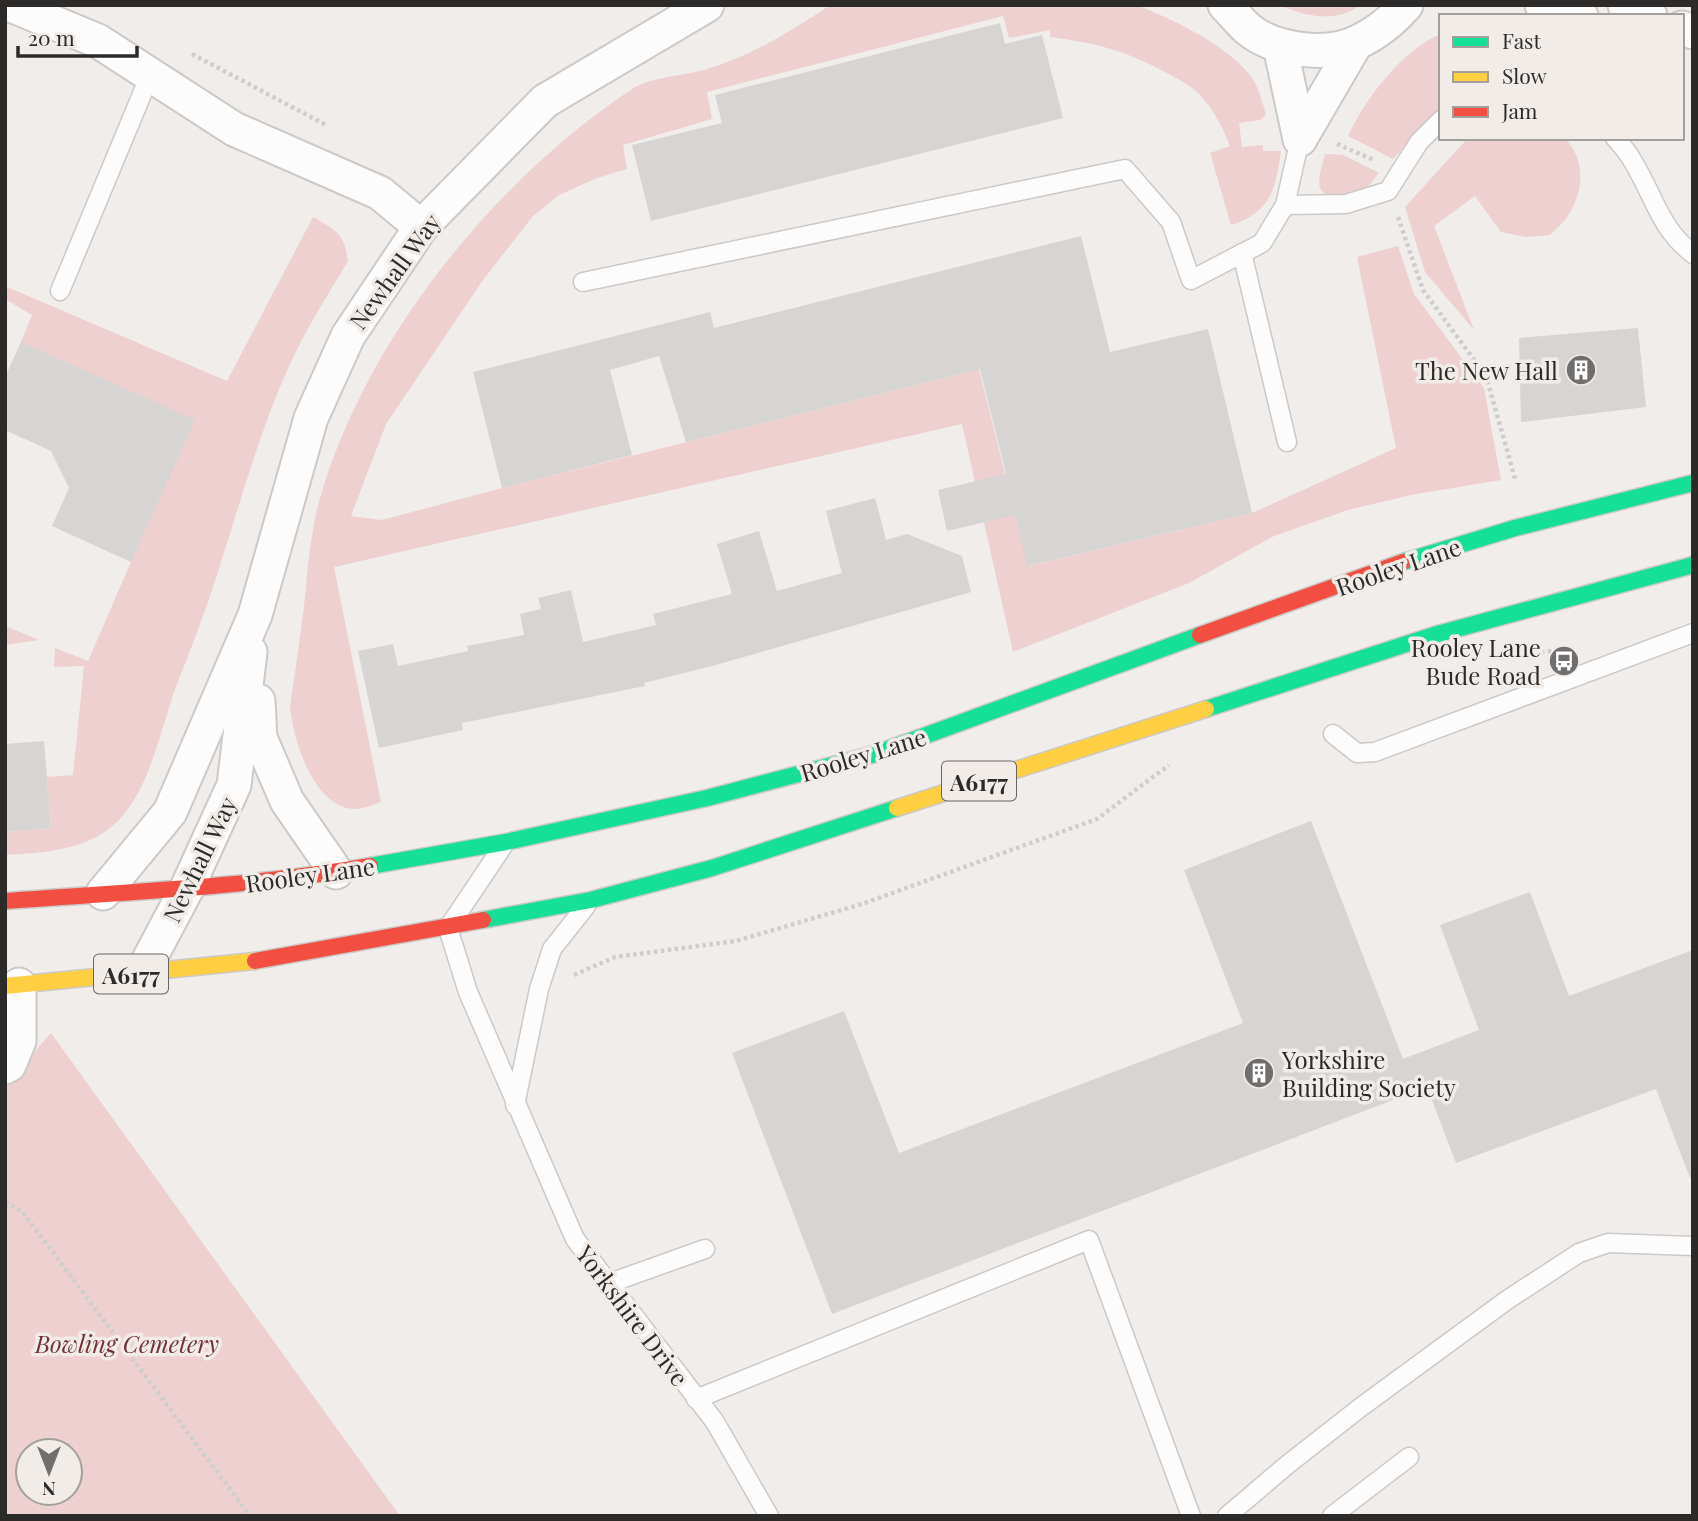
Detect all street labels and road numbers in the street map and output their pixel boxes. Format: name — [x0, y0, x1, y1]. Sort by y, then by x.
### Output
street label: Newhall Way — [341, 207, 447, 335]
street label: Rooley Lane — [1331, 530, 1465, 602]
street label: Rooley Lane — [796, 720, 930, 788]
road number: A6177 — [942, 762, 1016, 800]
street label: Newhall Way — [155, 791, 243, 927]
street label: Rooley Lane — [243, 849, 377, 899]
road number: A6177 — [94, 954, 168, 993]
street label: Yorkshire Drive — [569, 1237, 696, 1392]

